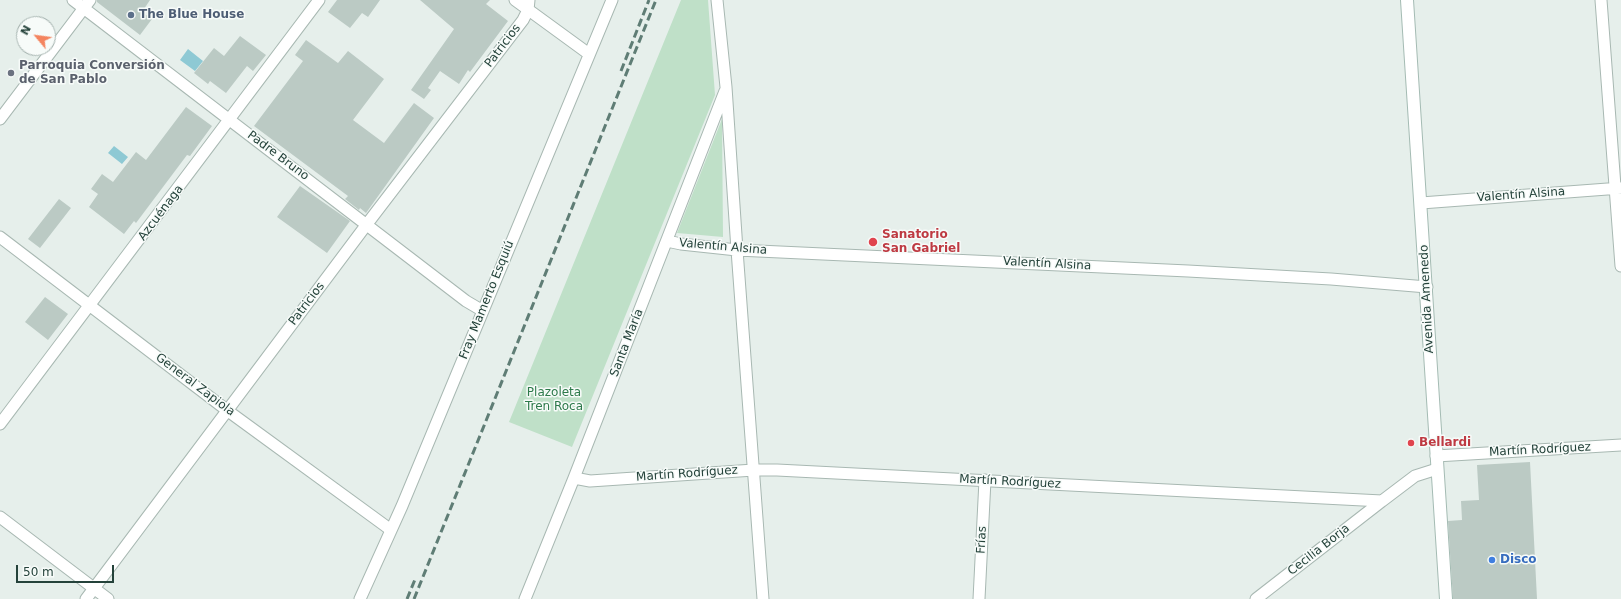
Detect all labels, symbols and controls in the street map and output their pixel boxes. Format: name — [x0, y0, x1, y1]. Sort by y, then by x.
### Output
place label: The Blue House — [139, 8, 244, 22]
marker: The Blue House — [126, 10, 136, 20]
north arrow — [16, 16, 56, 56]
street label: Patricios — [482, 21, 524, 71]
text: N — [18, 23, 34, 38]
place label: Parroquia Conversión de San Pablo — [19, 59, 165, 87]
marker: Parroquia Conversión de San Pablo — [6, 68, 16, 78]
street label: Padre Bruno — [244, 128, 312, 184]
street label: Azcuénaga — [135, 182, 187, 244]
street label: Valentín Alsina — [1476, 185, 1566, 205]
place label: Sanatorio San Gabriel — [882, 228, 960, 256]
street label: Valentín Alsina — [678, 236, 768, 258]
marker: Sanatorio San Gabriel — [867, 236, 879, 248]
street label: Fray Mamerto Esquiú — [457, 239, 517, 361]
street label: Avenida Amenedo — [1417, 244, 1437, 354]
street label: Valentín Alsina — [1002, 254, 1092, 274]
street label: Patricios — [286, 279, 328, 329]
street label: Santa María — [607, 307, 647, 379]
street label: General Zapiola — [152, 350, 238, 420]
park label: Plazoleta Tren Roca — [525, 386, 583, 414]
place label: Bellardi — [1419, 436, 1471, 450]
marker: Bellardi — [1406, 438, 1416, 448]
street label: Martín Rodríguez — [1489, 440, 1591, 460]
street label: Martín Rodríguez — [636, 463, 738, 485]
street label: Martín Rodríguez — [959, 472, 1061, 492]
street label: Cecilia Borja — [1285, 521, 1353, 579]
street label: Frías — [974, 526, 990, 554]
place label: Disco — [1500, 553, 1537, 567]
marker: Disco — [1487, 555, 1497, 565]
scale bar — [18, 557, 116, 583]
text: 50 m — [23, 565, 54, 579]

